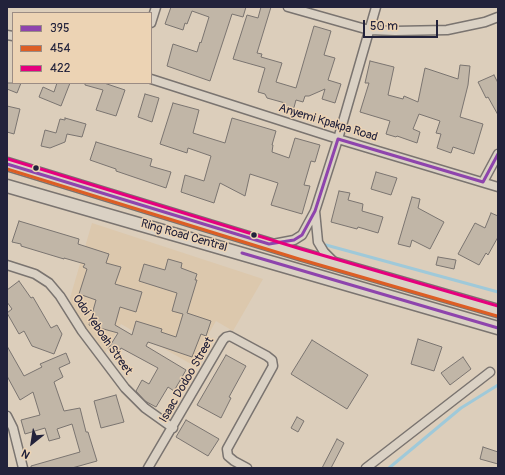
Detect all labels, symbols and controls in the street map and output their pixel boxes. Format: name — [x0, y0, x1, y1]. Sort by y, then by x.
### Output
legend — [12, 12, 152, 84]
scale bar — [365, 12, 440, 38]
text: 50 m — [370, 19, 398, 34]
text: 395 — [50, 21, 69, 36]
text: 454 — [50, 41, 70, 56]
text: 422 — [50, 61, 70, 76]
street label: Anyemi Kpakpa Road — [277, 101, 379, 145]
unlabelled marker — [31, 163, 41, 173]
street label: Ring Road Central — [139, 217, 229, 255]
unlabelled marker — [249, 230, 259, 240]
street label: Odoi Yeboah Street — [69, 292, 135, 378]
street label: Isaac Dodoo Street — [157, 335, 217, 425]
north arrow — [12, 423, 52, 463]
text: N — [19, 446, 32, 461]

